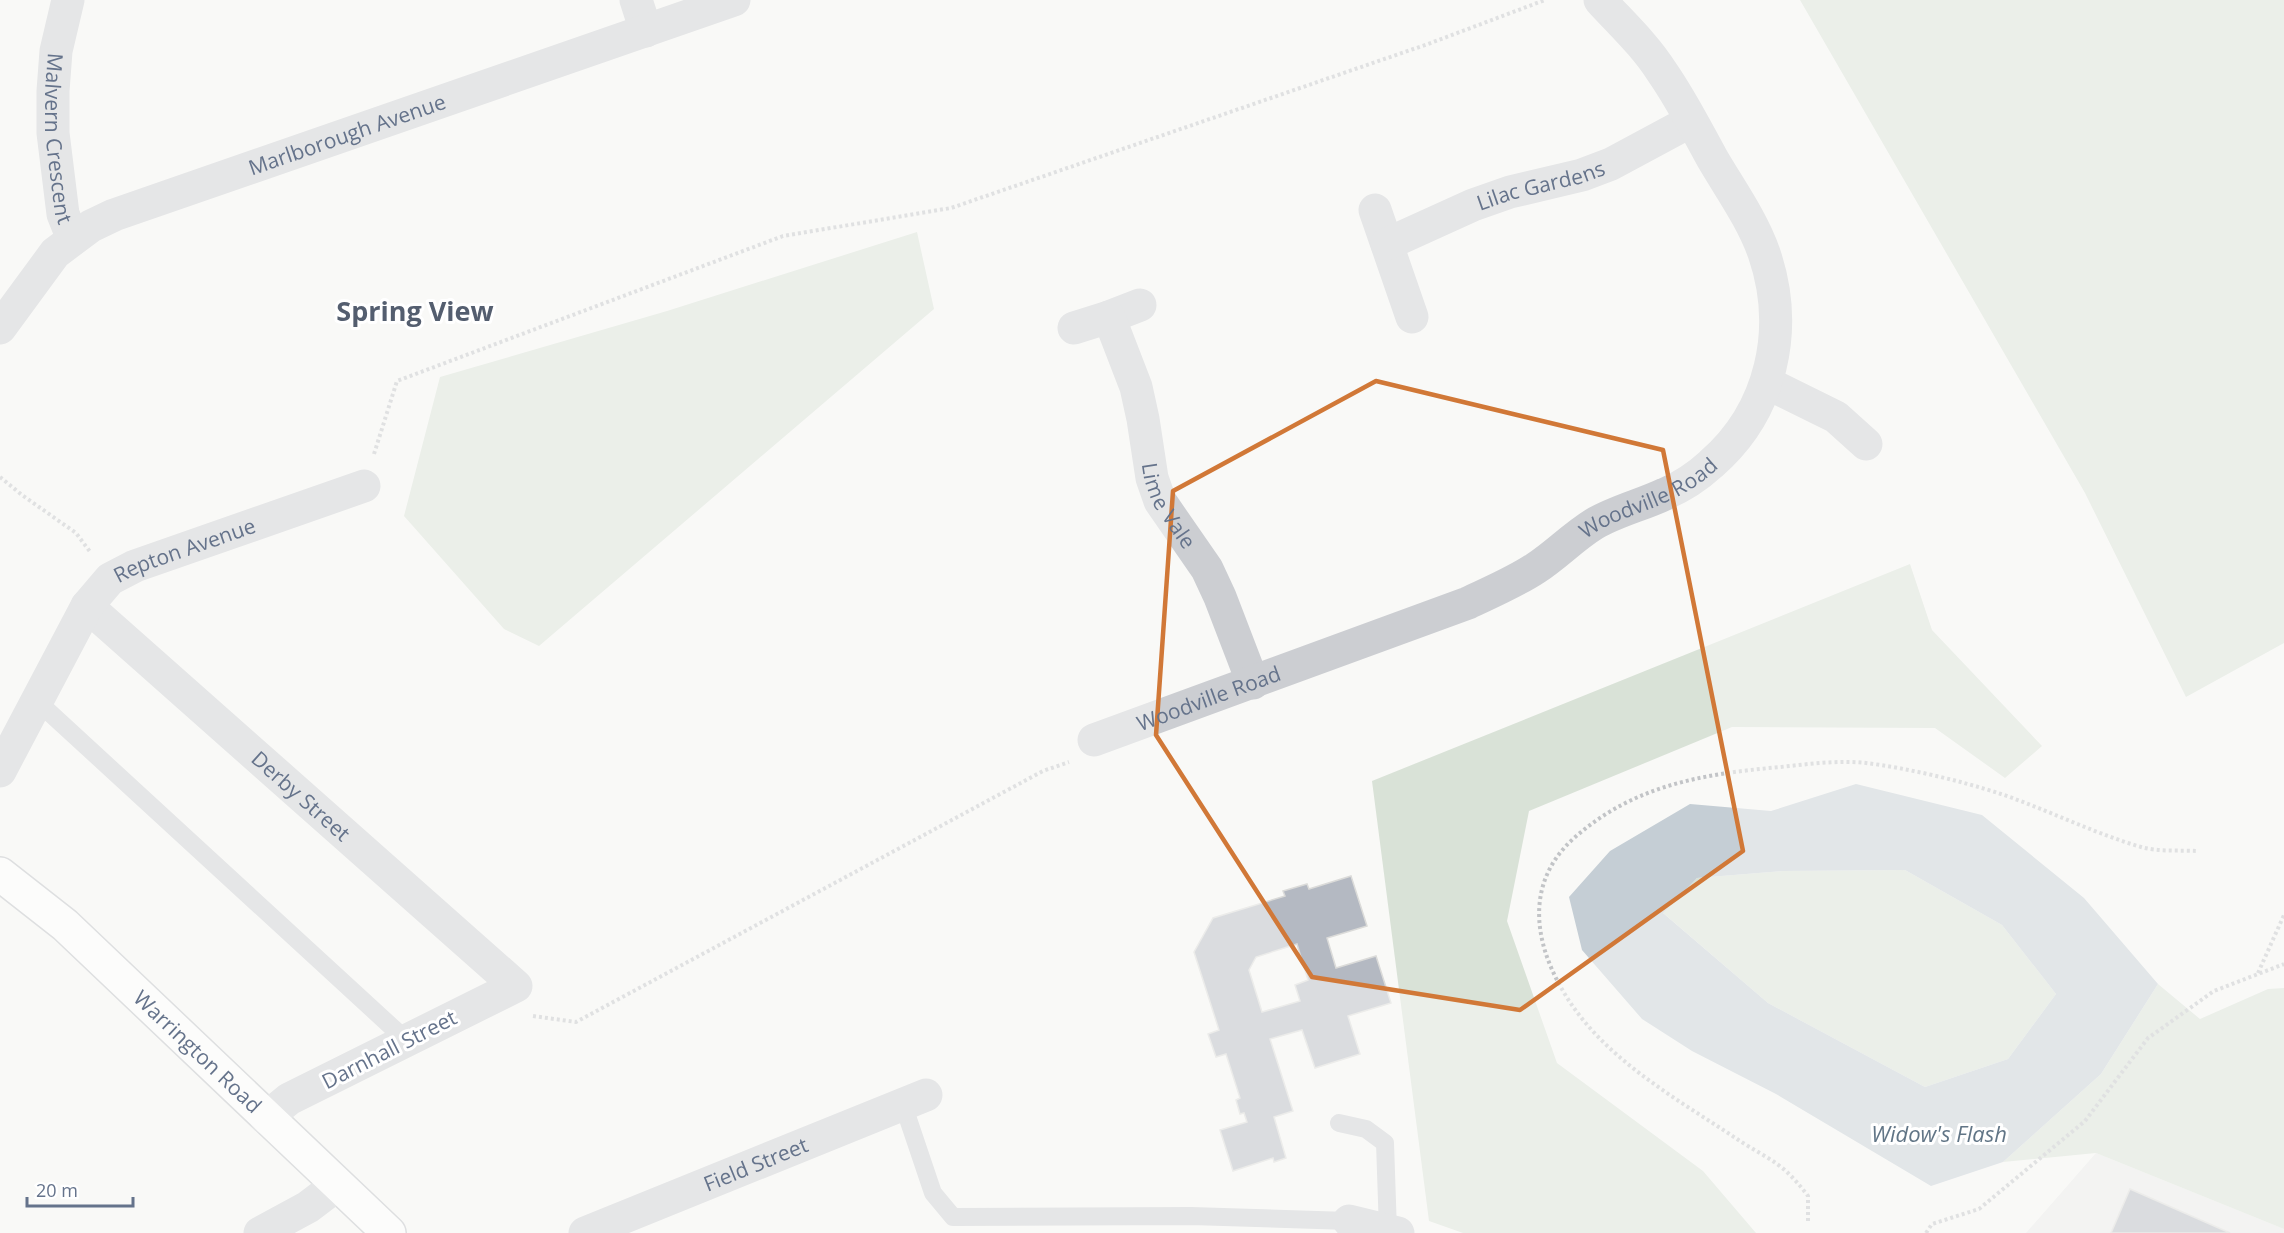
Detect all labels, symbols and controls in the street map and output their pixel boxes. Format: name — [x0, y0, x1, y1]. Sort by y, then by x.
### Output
street label: Malvern Crescent — [39, 52, 79, 228]
street label: Marlborough Avenue — [245, 87, 449, 181]
street label: Lilac Gardens — [1473, 154, 1609, 217]
district label: Spring View — [336, 292, 494, 329]
street label: Woodville Road — [1573, 451, 1723, 544]
street label: Lime Vale — [1136, 461, 1203, 554]
street label: Repton Avenue — [108, 511, 259, 589]
street label: Woodville Road — [1133, 659, 1284, 737]
street label: Derby Street — [246, 744, 356, 847]
street label: Warrington Road — [128, 984, 268, 1119]
street label: Darnhall Street — [317, 1003, 461, 1095]
water label: Widow's Flash — [1871, 1118, 2007, 1148]
street label: Field Street — [699, 1130, 812, 1198]
scale bar — [27, 1170, 134, 1208]
text: 20 m — [36, 1178, 78, 1202]

